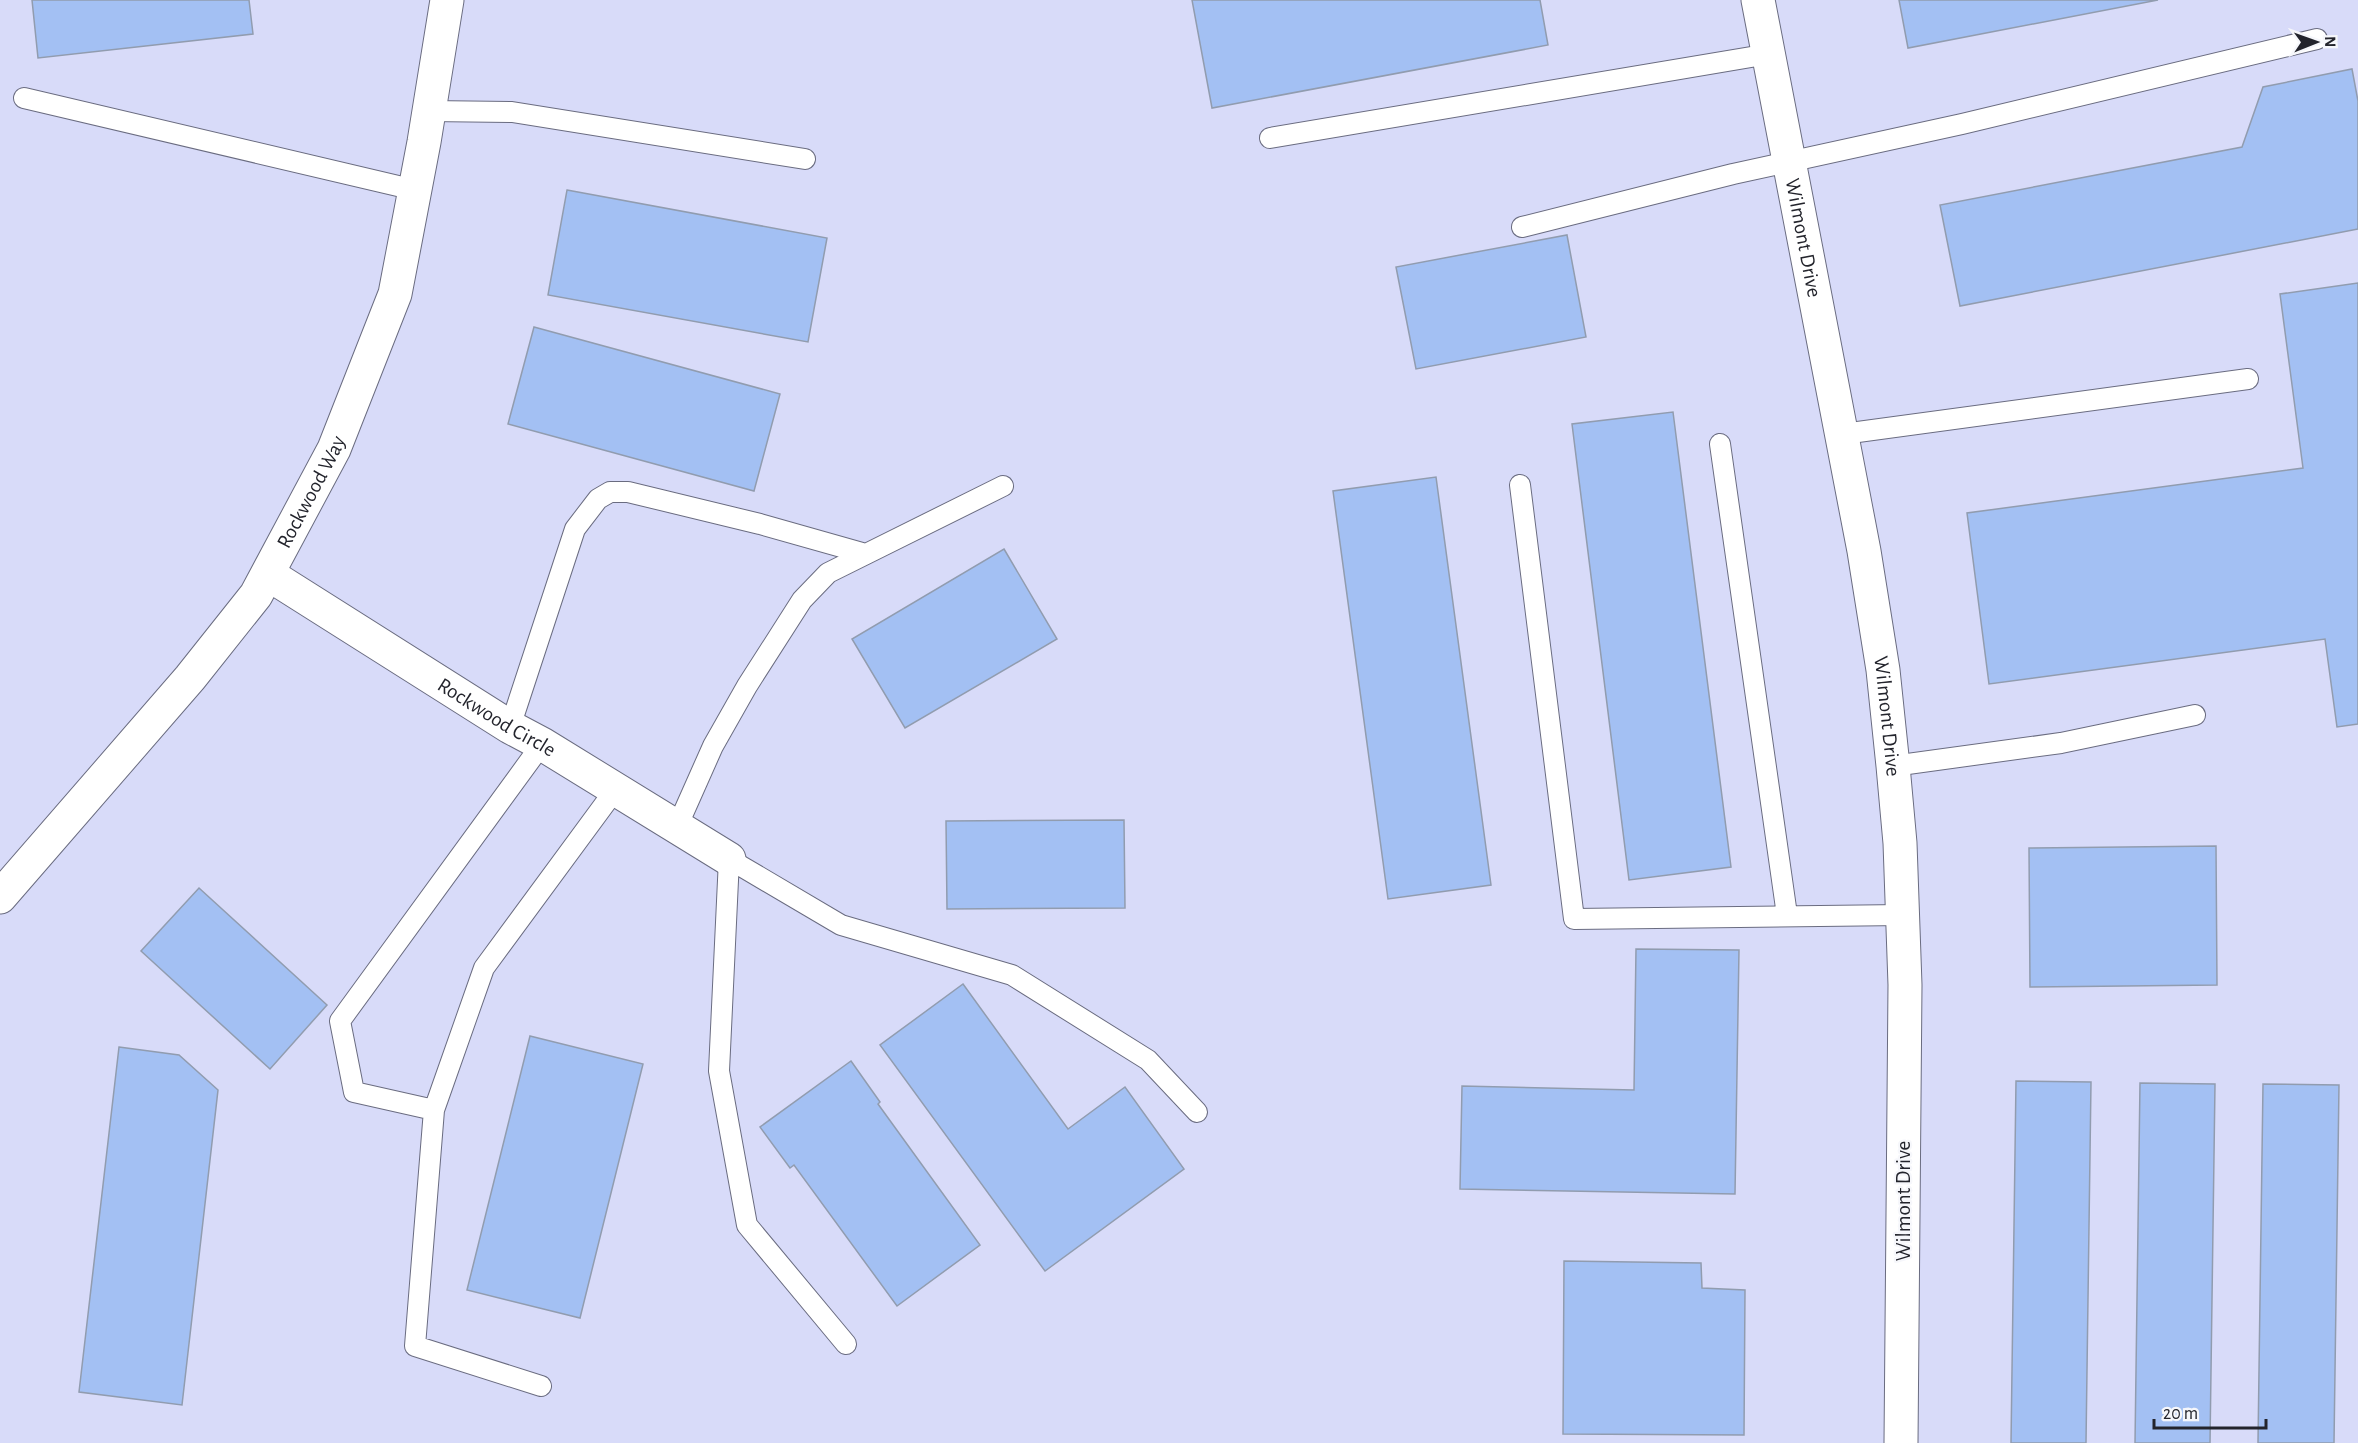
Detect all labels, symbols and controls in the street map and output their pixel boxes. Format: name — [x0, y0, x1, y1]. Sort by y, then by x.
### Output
north arrow — [2286, 12, 2346, 72]
text: N — [2322, 36, 2338, 47]
street label: Wilmont Drive — [1782, 176, 1825, 299]
street label: Rockwood Way — [273, 433, 349, 552]
street label: Wilmont Drive — [1870, 655, 1904, 777]
street label: Rockwood Circle — [434, 674, 559, 761]
street label: Wilmont Drive — [1893, 1141, 1914, 1261]
scale bar — [2154, 1392, 2266, 1430]
text: 20 m — [2163, 1405, 2198, 1423]

